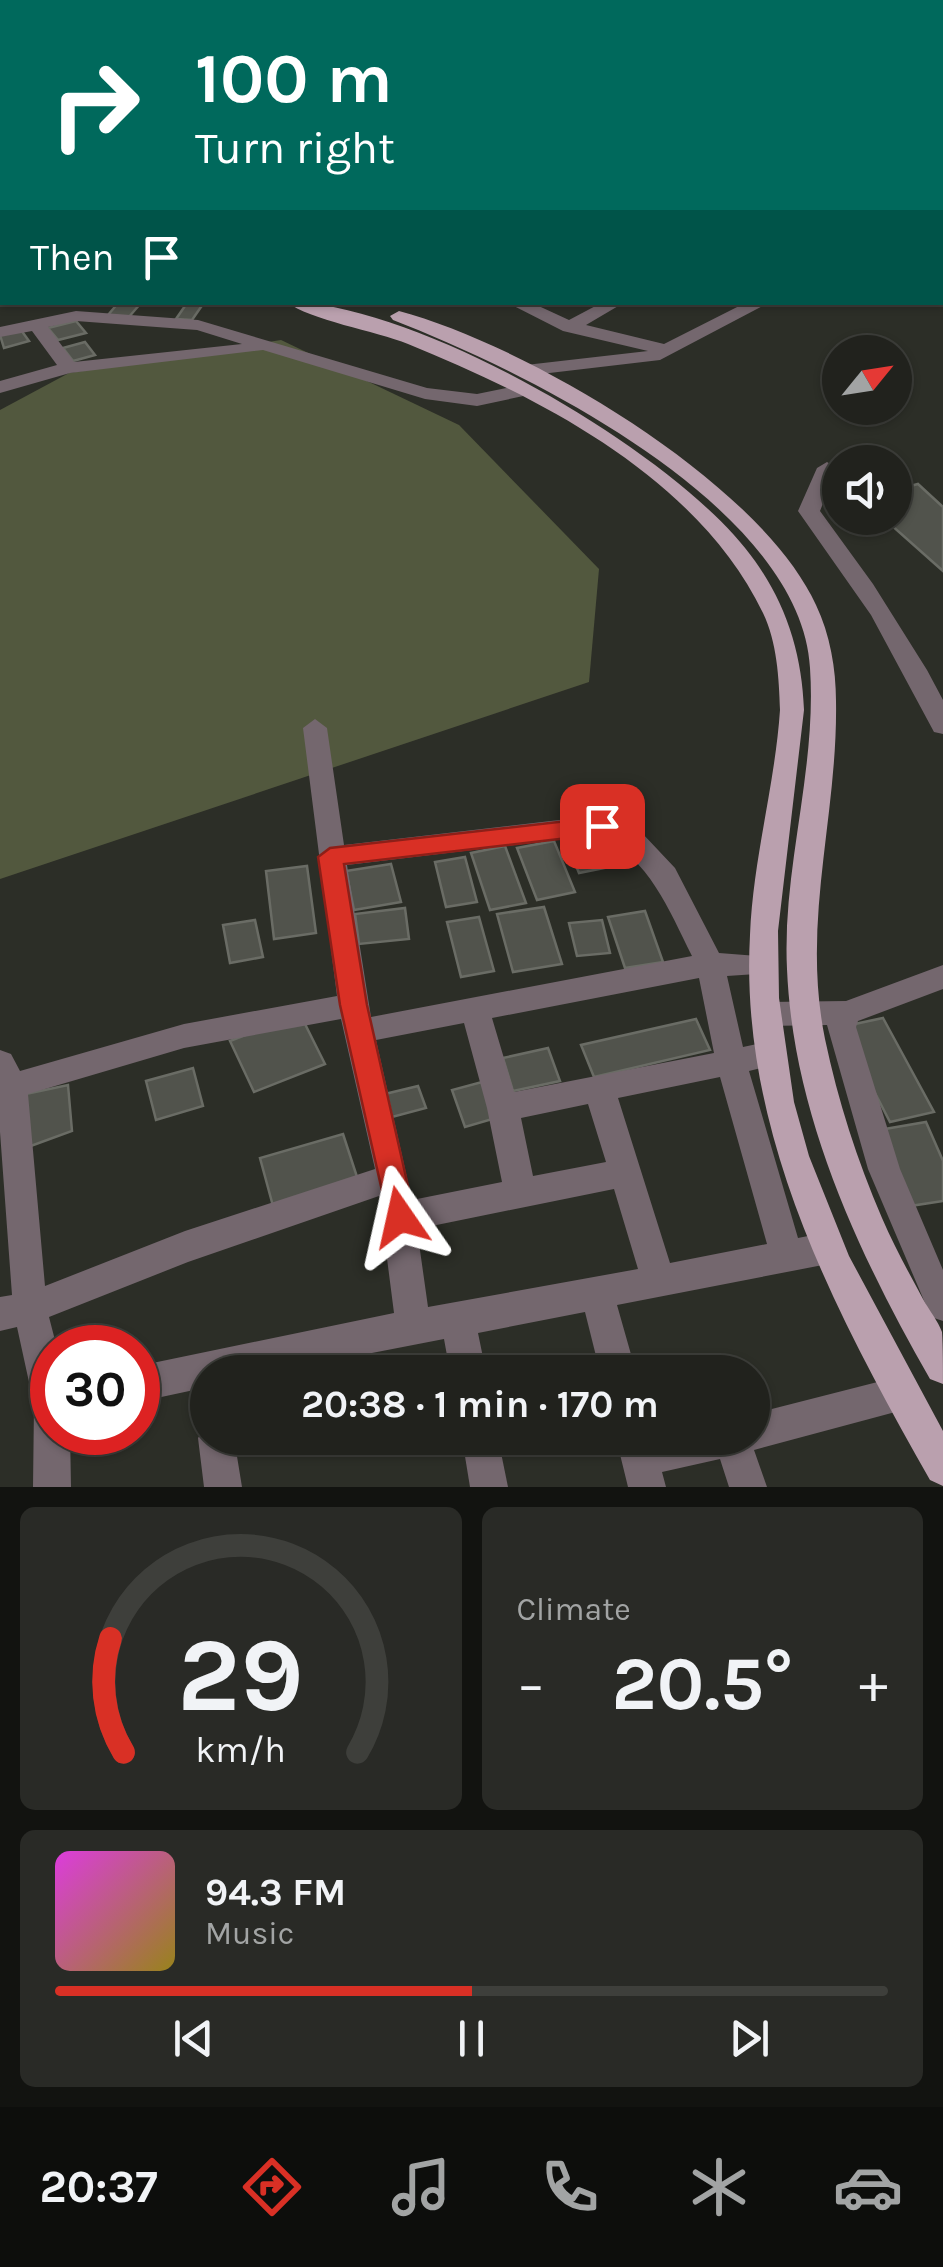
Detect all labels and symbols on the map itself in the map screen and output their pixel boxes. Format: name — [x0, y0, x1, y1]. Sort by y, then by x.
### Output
north arrow — [822, 335, 912, 425]
pin — [560, 784, 645, 869]
position arrow — [348, 1165, 452, 1269]
speed limit sign: 30 — [30, 1325, 160, 1455]

